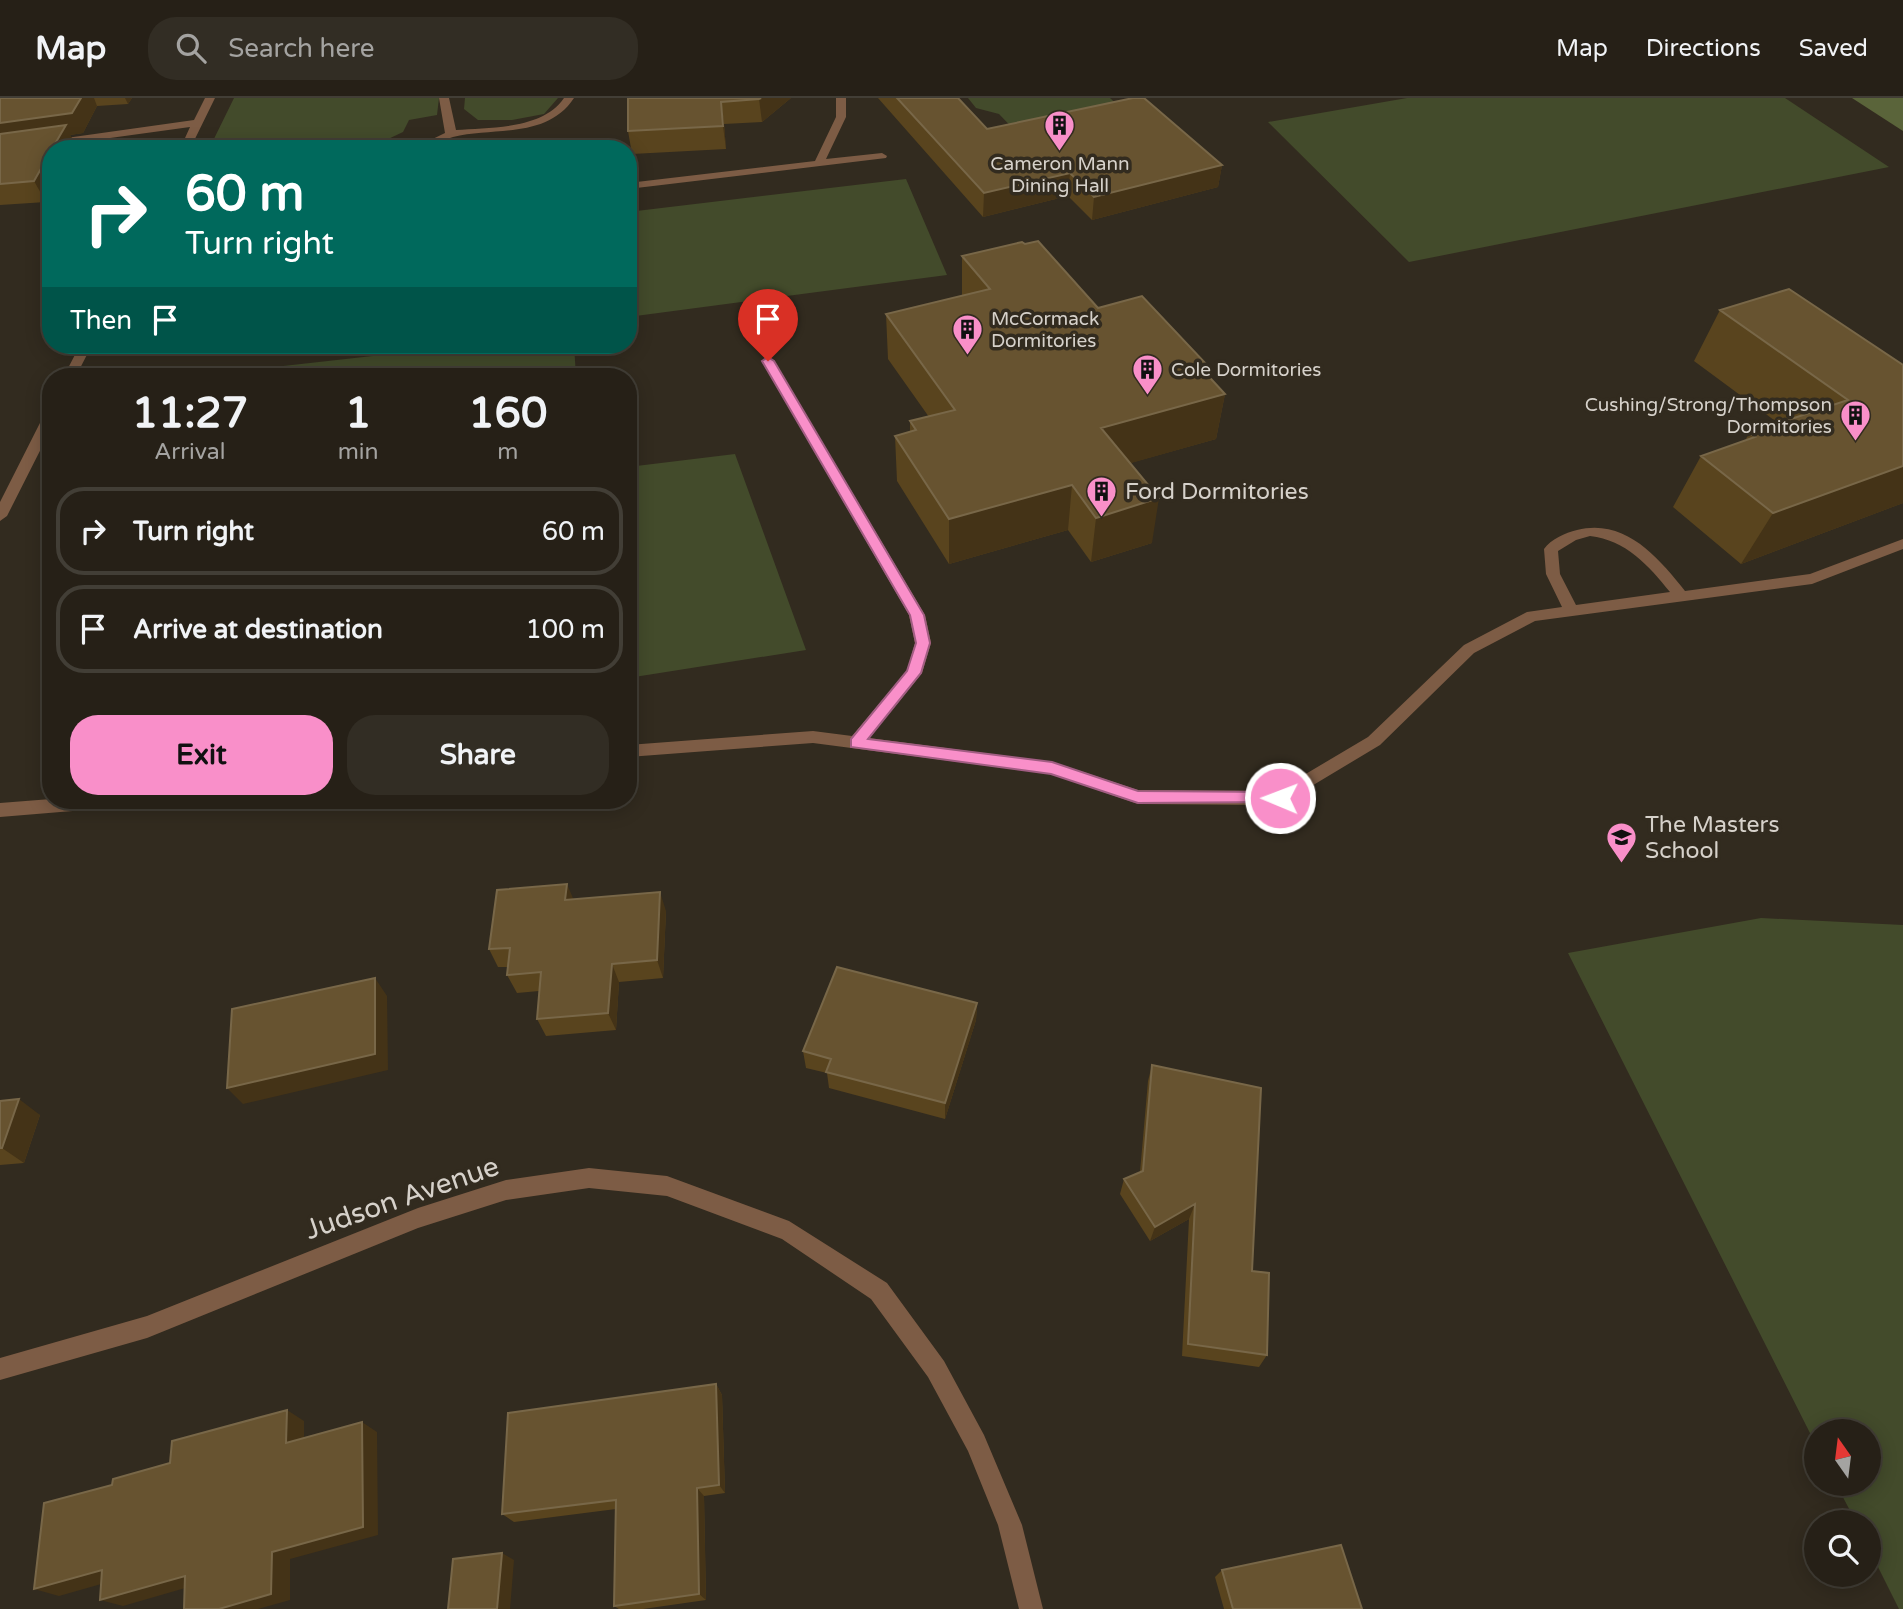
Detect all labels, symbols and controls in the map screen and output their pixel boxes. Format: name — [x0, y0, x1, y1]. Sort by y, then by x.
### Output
search box — [148, 17, 638, 80]
text: Map — [35, 29, 106, 68]
icon: search — [172, 29, 210, 67]
text: Search here — [228, 33, 374, 64]
text: Map — [1556, 34, 1608, 63]
text: Directions — [1646, 34, 1761, 63]
text: Saved — [1799, 34, 1868, 63]
building icon: Cameron Mann Dining Hall — [1043, 108, 1077, 152]
place label: Cameron Mann Dining Hall — [990, 153, 1130, 197]
text: 60 m — [185, 165, 304, 224]
icon: right — [70, 168, 161, 259]
text: Turn right — [185, 225, 334, 263]
pin — [738, 289, 798, 361]
icon: arrive — [749, 300, 787, 338]
icon: arrive — [146, 301, 184, 339]
text: Then — [70, 305, 132, 336]
place label: McCormack Dormitories — [991, 308, 1099, 352]
building icon: McCormack Dormitories — [951, 313, 985, 357]
building icon: Cole Dormitories — [1131, 353, 1165, 397]
place label: Cole Dormitories — [1171, 359, 1321, 381]
text: 11:27 — [132, 388, 248, 439]
text: 1 — [345, 388, 371, 439]
text: 160 — [468, 388, 547, 439]
place label: Cushing/Strong/Thompson Dormitories — [1585, 394, 1832, 438]
building icon: Cushing/Strong/Thompson Dormitories — [1838, 399, 1872, 443]
text: Arrival — [154, 438, 225, 466]
text: min — [338, 438, 379, 466]
text: m — [497, 438, 518, 466]
building icon: Ford Dormitories — [1085, 475, 1119, 519]
place label: Ford Dormitories — [1125, 478, 1309, 506]
icon: right — [74, 512, 112, 550]
text: Turn right — [133, 516, 254, 547]
text: 60 m — [542, 516, 605, 547]
icon: arrive — [74, 610, 112, 648]
text: Arrive at destination — [133, 614, 383, 645]
text: 100 m — [525, 614, 605, 645]
button: Exit — [70, 715, 333, 795]
button: Share — [347, 715, 609, 795]
position arrow — [1243, 761, 1317, 835]
place label: The Masters School — [1645, 811, 1779, 865]
school or university icon: The Masters School — [1605, 821, 1639, 865]
street label: Judson Avenue — [301, 1149, 503, 1247]
north arrow — [1804, 1419, 1881, 1496]
map controls — [1804, 1419, 1881, 1587]
button: search — [1804, 1510, 1881, 1587]

